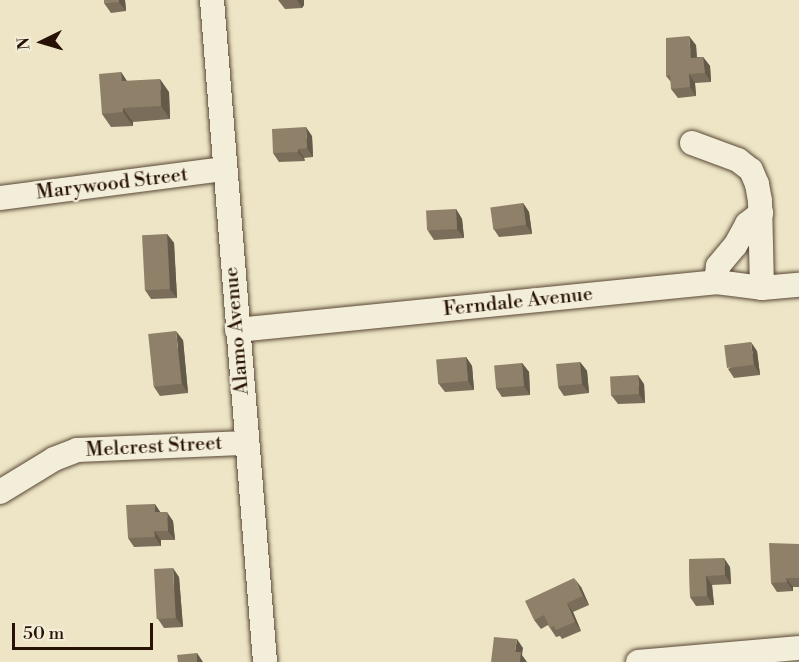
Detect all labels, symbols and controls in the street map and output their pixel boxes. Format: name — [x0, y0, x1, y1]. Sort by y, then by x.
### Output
north arrow — [12, 12, 72, 72]
text: N — [14, 36, 35, 51]
street label: Marywood Street — [35, 163, 189, 205]
street label: Alamo Avenue — [219, 266, 255, 396]
street label: Ferndale Avenue — [442, 282, 594, 322]
street label: Melcrest Street — [85, 431, 223, 463]
scale bar — [15, 611, 156, 649]
text: 50 m — [23, 622, 64, 645]

